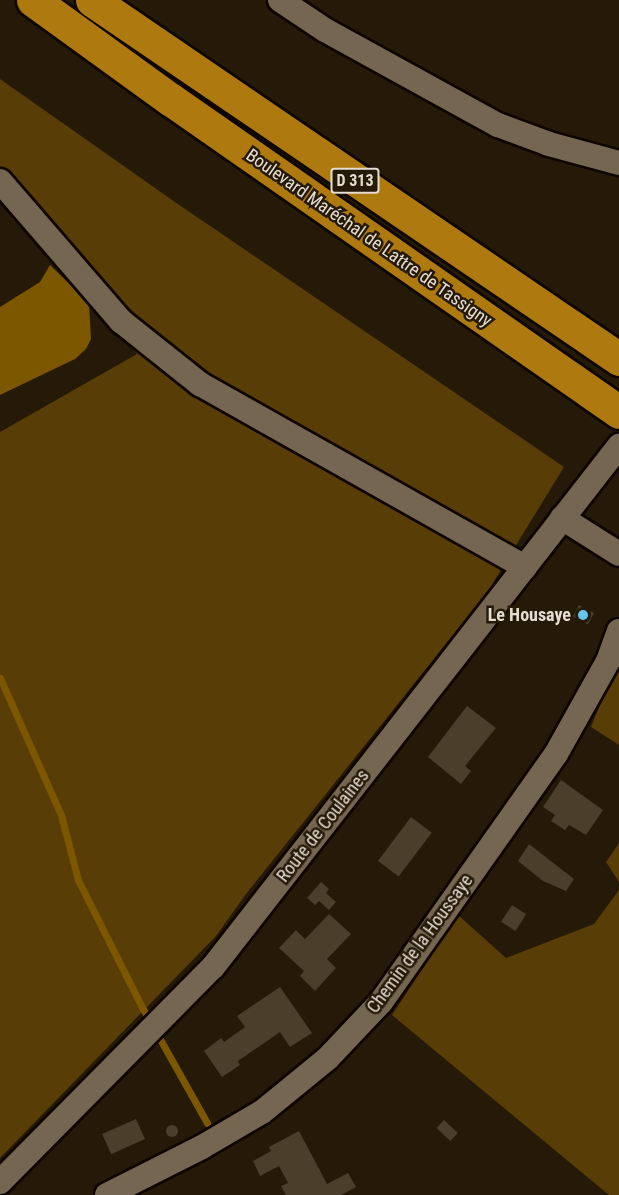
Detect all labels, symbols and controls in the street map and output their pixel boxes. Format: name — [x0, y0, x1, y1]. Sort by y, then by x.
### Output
street label: Boulevard Maréchal de Lattre de Tassigny — [242, 144, 496, 332]
road number: D 313 — [330, 168, 380, 194]
place label: Le Housaye — [488, 604, 571, 626]
marker: Le Housaye — [576, 608, 590, 622]
street label: Route de Coulaines — [272, 765, 374, 887]
street label: Chemin de la Houssaye — [363, 871, 477, 1017]

